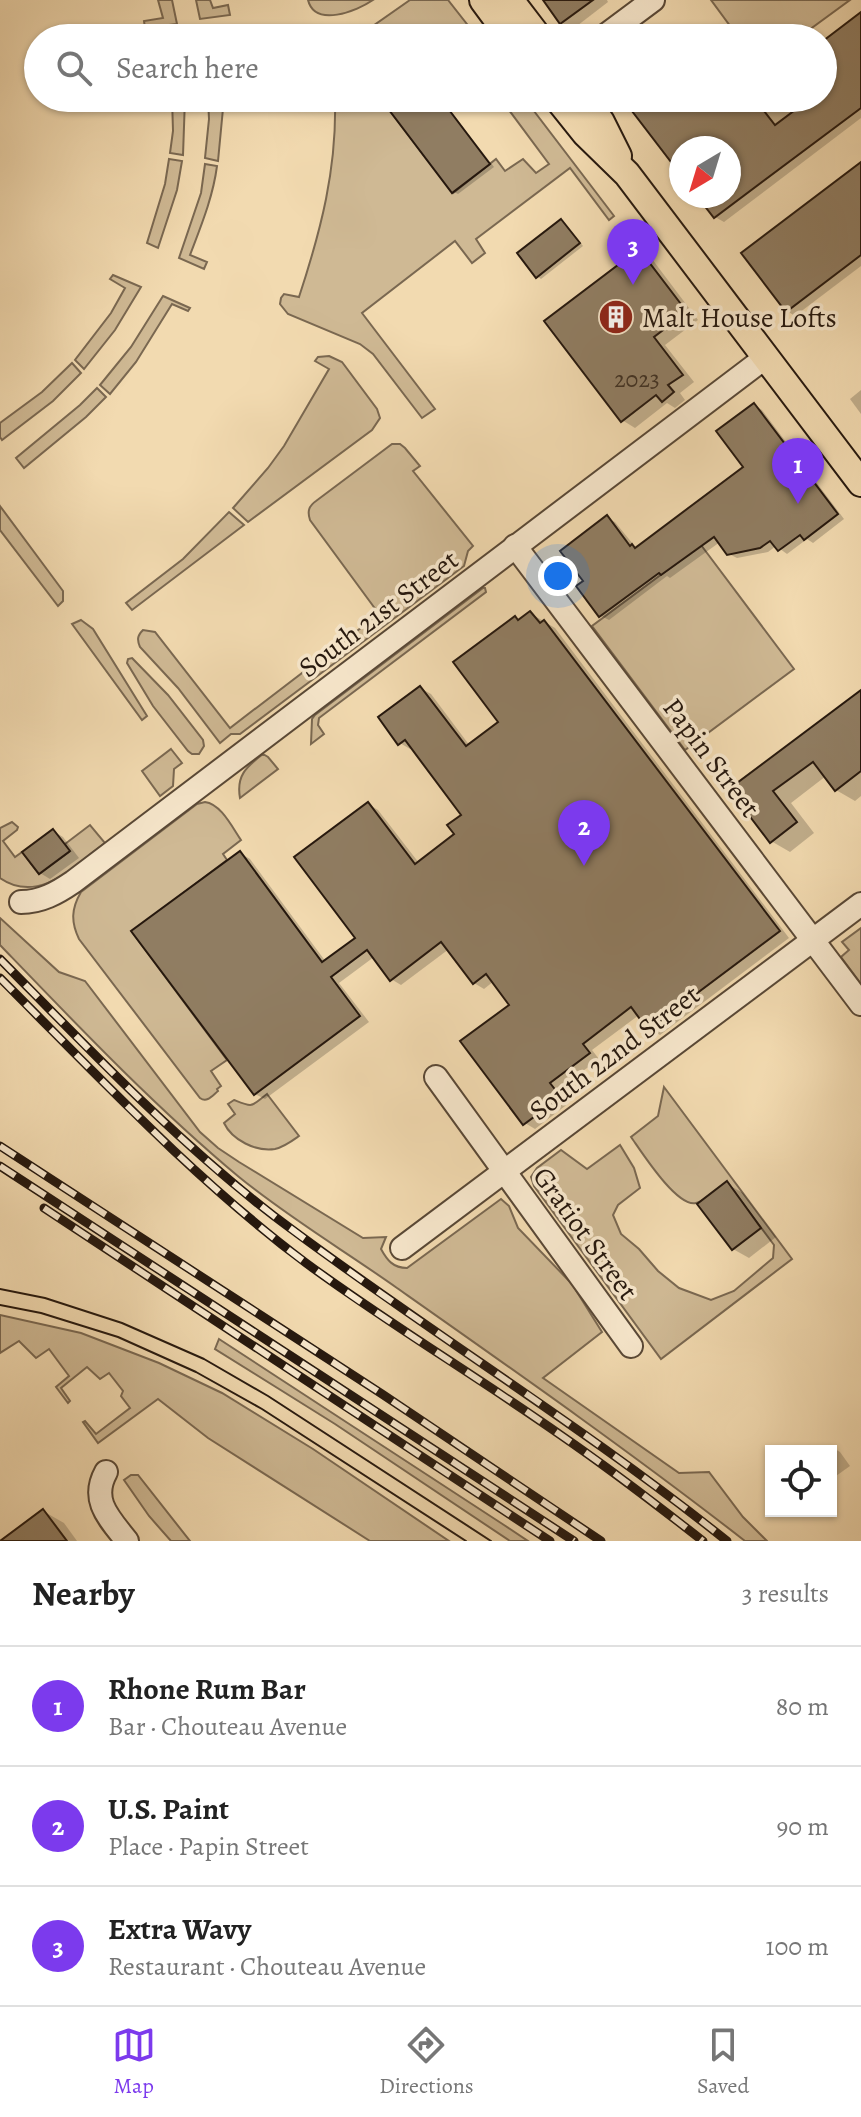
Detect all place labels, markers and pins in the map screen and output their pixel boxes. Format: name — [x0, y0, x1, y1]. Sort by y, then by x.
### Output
pin: 3 — [607, 219, 659, 285]
building icon: Malt House Lofts — [597, 298, 635, 336]
place label: Malt House Lofts — [642, 299, 837, 337]
pin: 1 — [772, 438, 824, 504]
pin: 2 — [558, 800, 610, 866]

